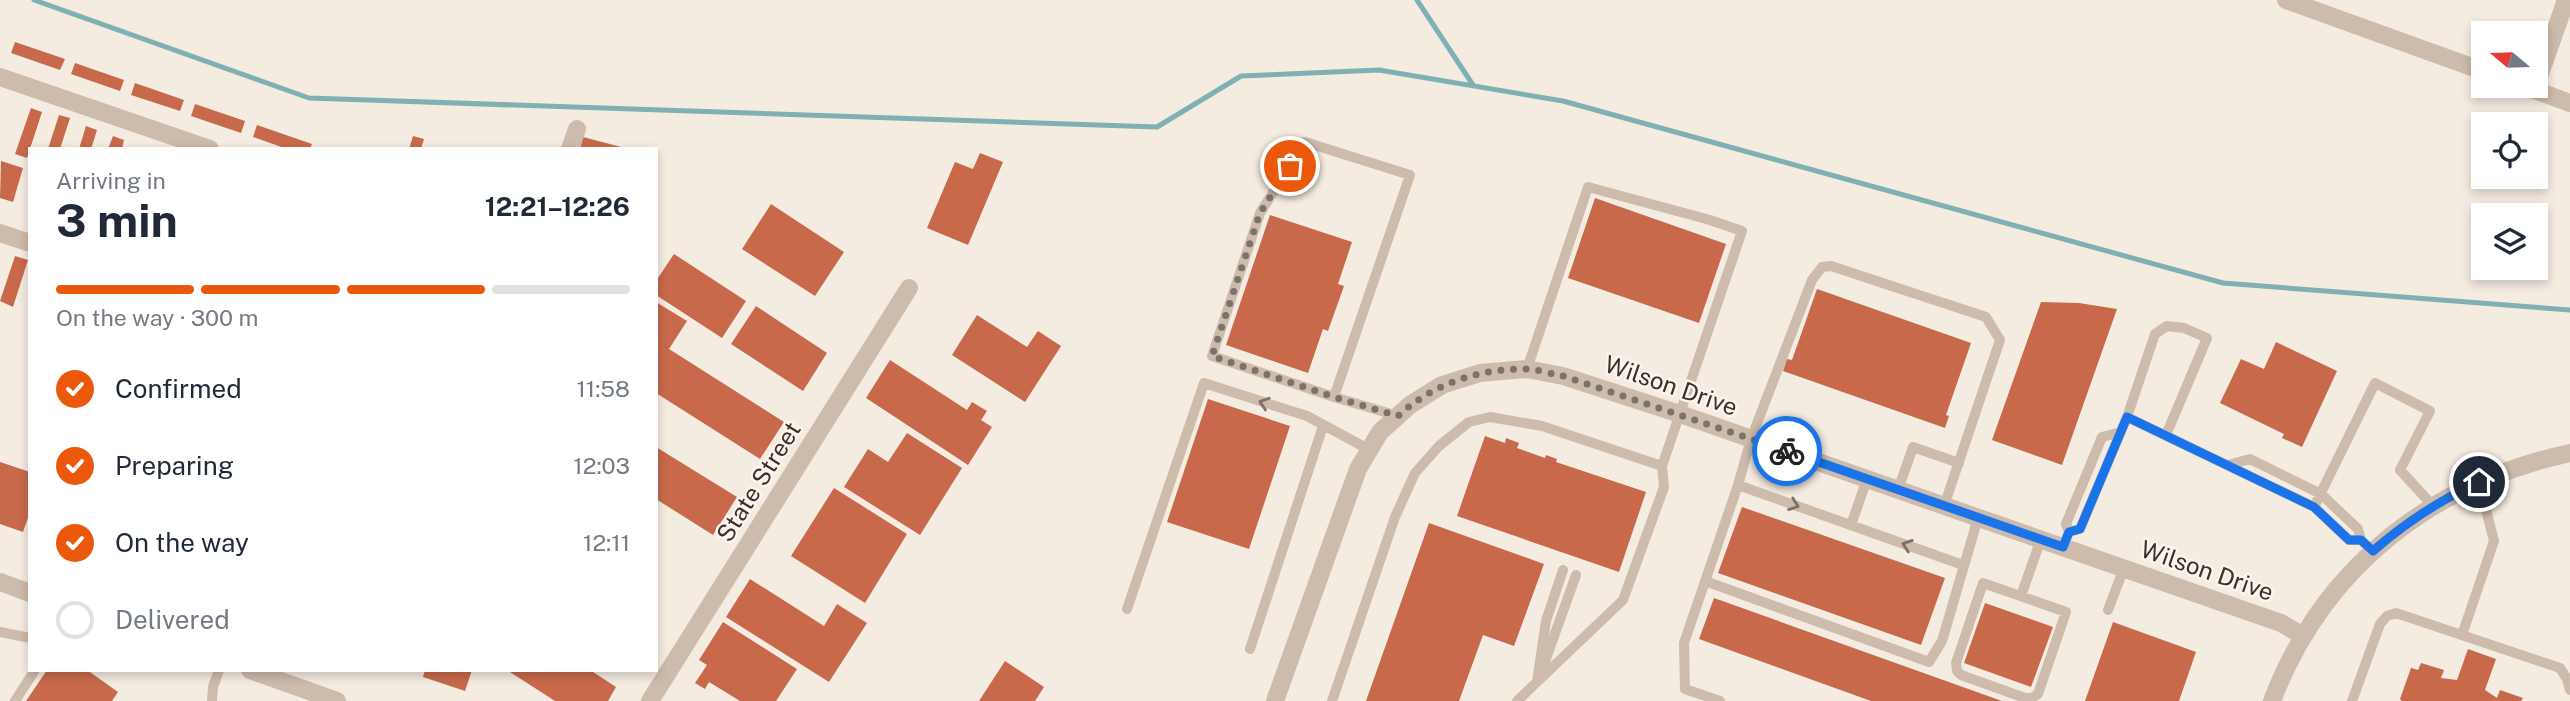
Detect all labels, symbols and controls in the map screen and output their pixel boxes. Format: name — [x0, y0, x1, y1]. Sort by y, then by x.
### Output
north arrow — [2471, 21, 2548, 98]
map controls — [2471, 21, 2548, 280]
button: locate — [2471, 112, 2548, 189]
pin — [1260, 136, 1320, 196]
icon: bag — [1271, 147, 1309, 185]
text: Arriving in — [56, 167, 166, 194]
text: 12:21–12:26 — [485, 191, 630, 222]
text: 3 min — [56, 193, 178, 247]
button: layers — [2471, 203, 2548, 280]
text: On the way · 300 m — [56, 304, 258, 331]
street label: Wilson Drive — [1601, 349, 1741, 421]
icon: check — [56, 370, 94, 408]
text: Confirmed — [115, 373, 242, 404]
text: 11:58 — [576, 375, 630, 402]
one-way arrow — [1259, 396, 1271, 411]
street label: State Street — [710, 416, 806, 547]
courier — [1752, 416, 1822, 486]
icon: bike — [1768, 432, 1806, 470]
icon: check — [56, 447, 94, 485]
text: Preparing — [115, 450, 234, 481]
text: 12:03 — [573, 452, 630, 479]
pin — [2449, 452, 2509, 512]
icon: home — [2460, 463, 2498, 501]
one-way arrow — [1788, 497, 1800, 511]
icon: check — [56, 524, 94, 562]
text: On the way — [115, 527, 249, 558]
text: 12:11 — [583, 529, 630, 556]
street label: Wilson Drive — [2137, 534, 2277, 606]
one-way arrow — [1901, 539, 1914, 553]
text: Delivered — [115, 604, 230, 635]

